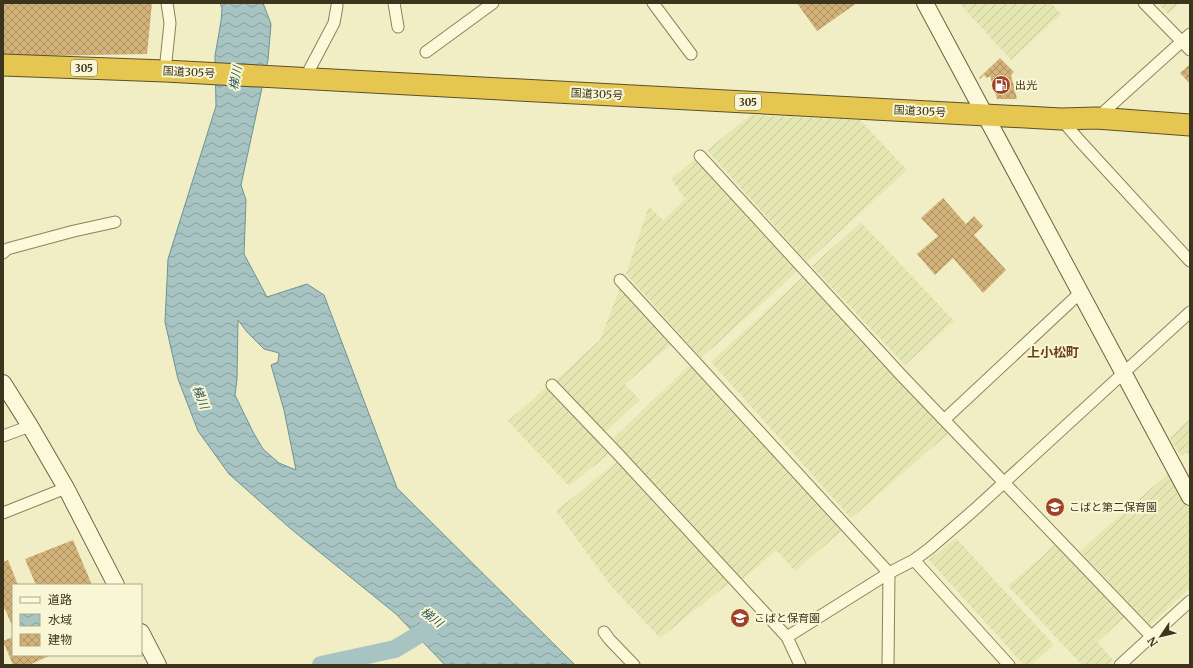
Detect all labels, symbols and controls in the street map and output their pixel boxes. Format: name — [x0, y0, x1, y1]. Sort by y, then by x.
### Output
road number: 305 — [71, 60, 97, 76]
water label: 梯川 — [225, 63, 245, 91]
street label: 国道305号 — [162, 64, 216, 80]
fuel station icon: 出光 — [990, 74, 1012, 96]
place label: 出光 — [1015, 78, 1037, 92]
street label: 国道305号 — [570, 86, 624, 102]
road number: 305 — [735, 94, 761, 110]
street label: 国道305号 — [893, 103, 947, 119]
district label: 上小松町 — [1027, 344, 1079, 361]
water label: 梯川 — [190, 383, 213, 413]
school or university icon: こばと第二保育園 — [1044, 496, 1066, 518]
place label: こばと第二保育園 — [1069, 500, 1157, 514]
legend — [12, 584, 142, 656]
text: 道路 — [48, 592, 72, 607]
water label: 梯川 — [418, 604, 448, 632]
school or university icon: こばと保育園 — [729, 607, 751, 629]
place label: こばと保育園 — [754, 611, 820, 625]
text: 水域 — [48, 612, 72, 627]
north arrow — [1141, 616, 1181, 656]
text: 建物 — [48, 632, 72, 647]
text: N — [1144, 634, 1161, 649]

